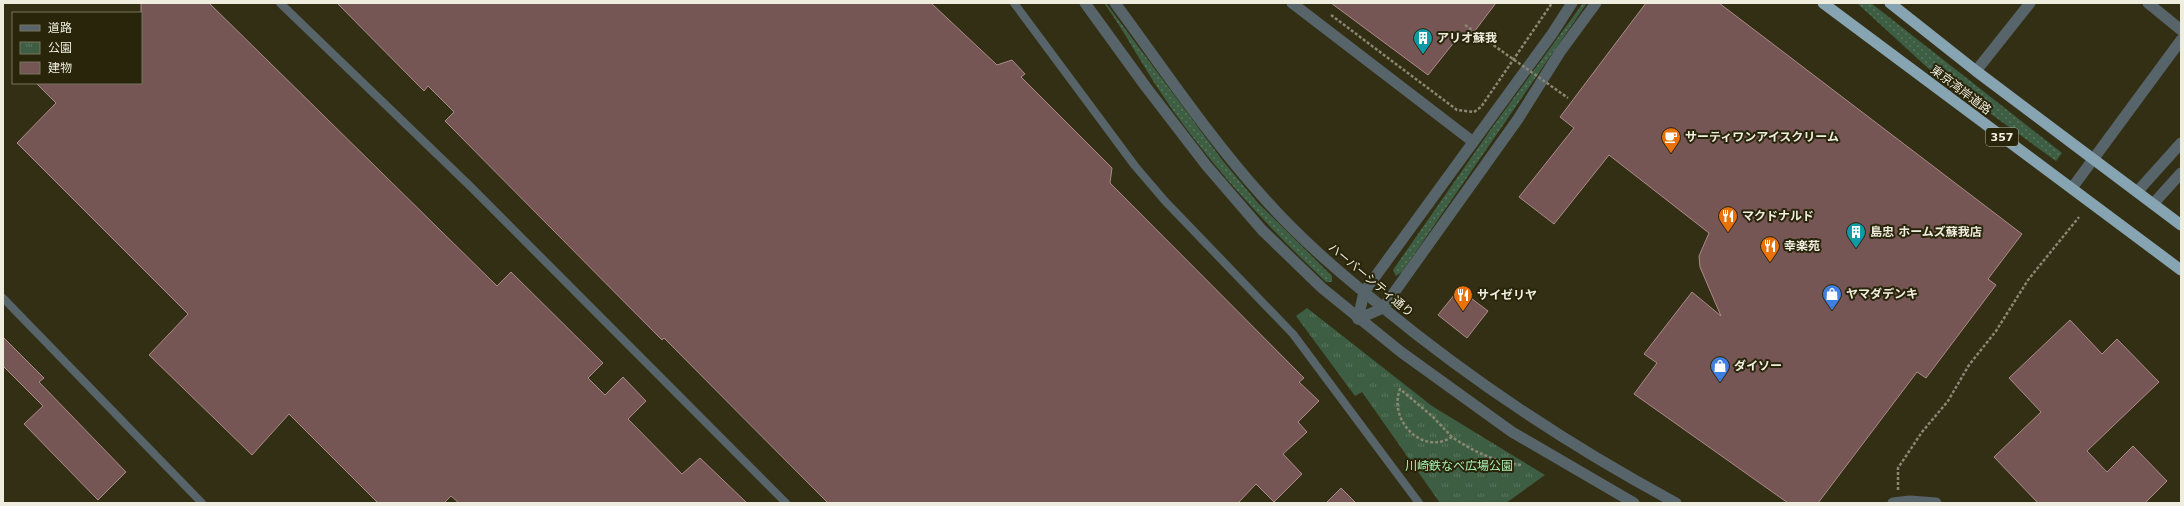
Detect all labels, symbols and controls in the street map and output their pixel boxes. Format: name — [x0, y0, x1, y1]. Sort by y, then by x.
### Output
legend — [12, 12, 142, 84]
text: 道路 — [48, 21, 72, 35]
building icon: アリオ蘇我 — [1412, 27, 1434, 55]
place label: アリオ蘇我 — [1437, 31, 1497, 45]
text: 公園 — [48, 41, 72, 55]
text: 建物 — [48, 61, 72, 75]
street label: 東京湾岸道路 — [1928, 63, 1994, 117]
cafe icon: サーティワンアイスクリーム — [1660, 126, 1682, 154]
road number: 357 — [1986, 128, 2018, 146]
place label: サーティワンアイスクリーム — [1685, 130, 1839, 144]
restaurant icon: マクドナルド — [1717, 205, 1739, 233]
place label: マクドナルド — [1742, 209, 1814, 223]
building icon: 島忠 ホームズ蘇我店 — [1845, 221, 1867, 249]
place label: 島忠 ホームズ蘇我店 — [1870, 225, 1982, 239]
restaurant icon: 幸楽苑 — [1759, 235, 1781, 263]
place label: 幸楽苑 — [1784, 239, 1820, 253]
street label: ハーバーシティ通り — [1326, 240, 1416, 320]
shop icon: ヤマダデンキ — [1821, 283, 1843, 311]
restaurant icon: サイゼリヤ — [1452, 284, 1474, 312]
place label: ヤマダデンキ — [1846, 287, 1918, 301]
place label: サイゼリヤ — [1477, 288, 1537, 302]
shop icon: ダイソー — [1709, 355, 1731, 383]
place label: ダイソー — [1734, 359, 1782, 373]
park label: 川崎鉄なべ広場公園 — [1405, 459, 1513, 473]

